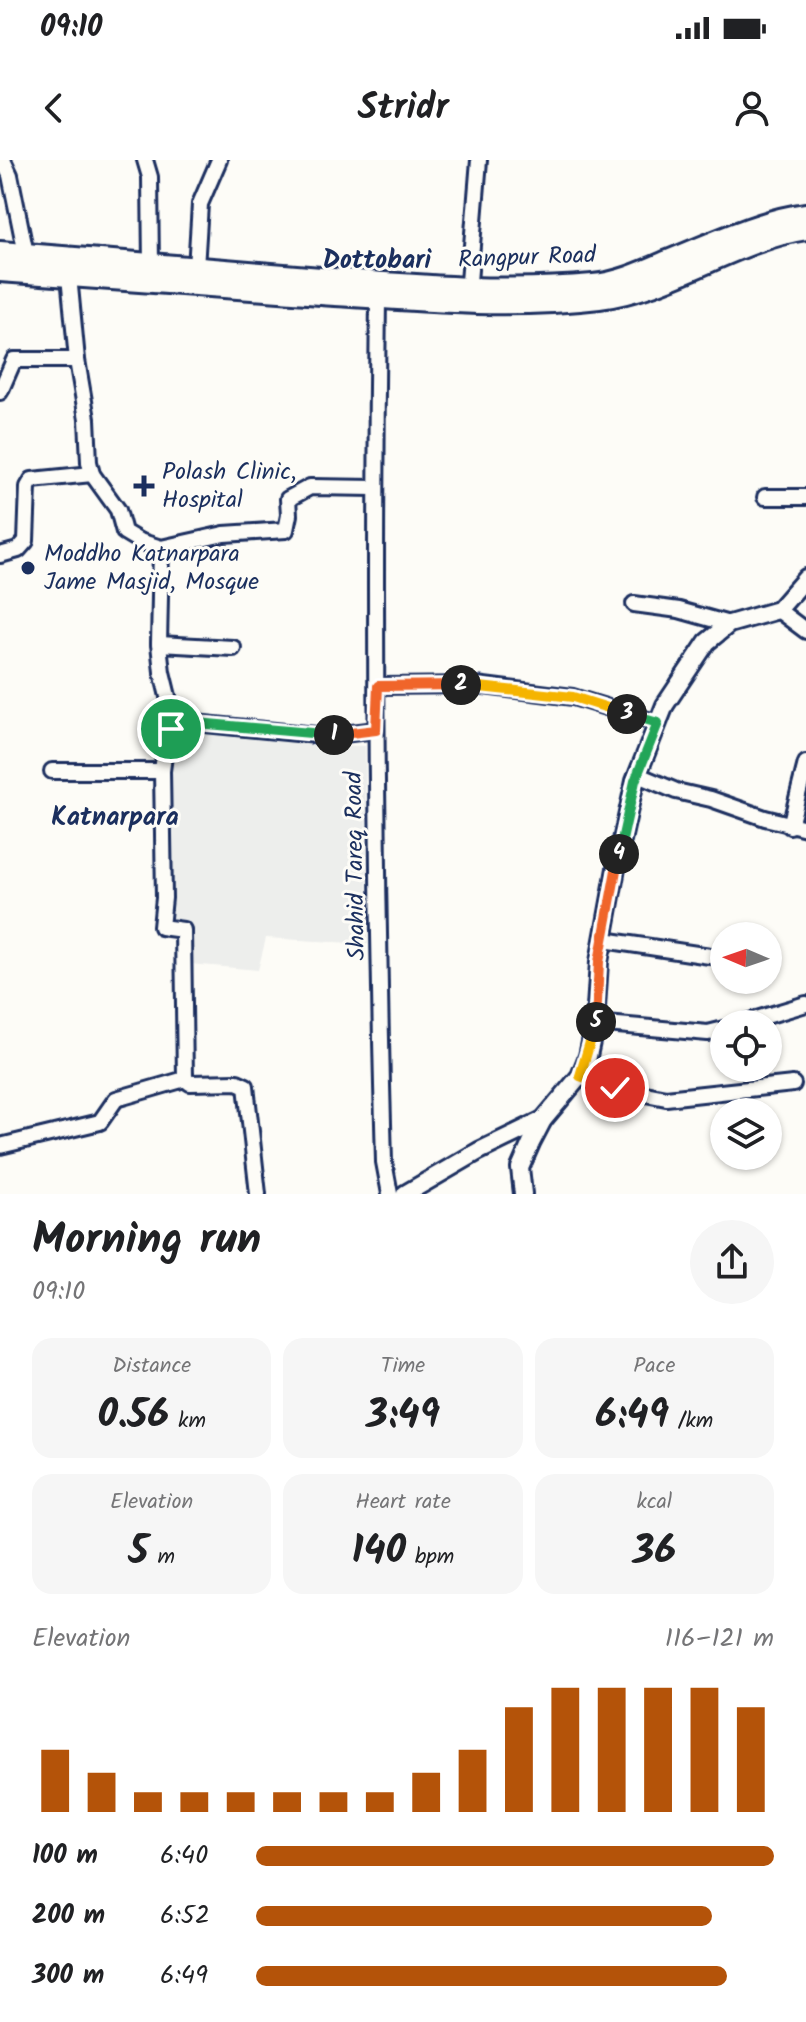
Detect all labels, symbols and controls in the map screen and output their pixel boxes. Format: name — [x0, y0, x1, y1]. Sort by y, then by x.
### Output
text: 09:10 — [40, 4, 102, 52]
text: Stridr — [358, 80, 448, 137]
icon: back — [32, 86, 76, 130]
icon: person — [730, 86, 774, 130]
street label: Rangpur Road — [457, 236, 598, 280]
district label: Dottobari — [323, 240, 433, 282]
place label: Polash Clinic, Hospital — [162, 453, 296, 520]
marker: Polash Clinic, Hospital — [133, 475, 155, 497]
place label: Moddho Katnarpara Jame Masjid, Mosque — [44, 535, 259, 602]
marker: Moddho Katnarpara Jame Masjid, Mosque — [19, 559, 37, 577]
pin: 2 — [441, 665, 481, 705]
text: 2 — [455, 667, 467, 702]
pin: 3 — [607, 694, 647, 734]
pin — [137, 695, 205, 763]
text: 3 — [621, 696, 633, 731]
icon: arrive — [149, 707, 193, 751]
pin: 1 — [314, 715, 354, 755]
text: 1 — [331, 717, 337, 752]
street label: Shahid Tareq Road — [335, 770, 377, 961]
district label: Katnarpara — [51, 797, 179, 839]
pin: 4 — [599, 834, 639, 874]
text: 4 — [613, 836, 625, 871]
north arrow — [710, 922, 782, 994]
map controls — [710, 922, 782, 1170]
pin: 5 — [576, 1002, 616, 1042]
text: 5 — [590, 1004, 602, 1039]
button: locate — [710, 1010, 782, 1082]
pin — [581, 1054, 649, 1122]
icon: check — [593, 1066, 637, 1110]
button: layers — [710, 1098, 782, 1170]
text: Morning run — [32, 1206, 261, 1276]
button: share — [690, 1220, 774, 1304]
text: 09:10 — [32, 1271, 85, 1313]
text: Distance — [112, 1349, 191, 1384]
text: Time — [381, 1349, 425, 1384]
text: Pace — [633, 1349, 675, 1384]
text: 0.56 — [97, 1384, 169, 1448]
text: 3:49 — [366, 1384, 440, 1448]
text: 6:49 — [595, 1384, 669, 1448]
text: km — [169, 1404, 206, 1439]
text: /km — [669, 1404, 713, 1439]
text: Elevation — [110, 1485, 193, 1520]
text: Heart rate — [355, 1485, 451, 1520]
text: kcal — [636, 1485, 672, 1520]
text: 5 — [128, 1520, 149, 1584]
text: 140 — [352, 1520, 406, 1584]
text: 36 — [633, 1520, 676, 1584]
text: m — [149, 1540, 175, 1575]
text: bpm — [406, 1540, 454, 1575]
text: Elevation — [32, 1618, 130, 1660]
text: 116–121 m — [665, 1618, 774, 1660]
text: 100 m — [32, 1835, 98, 1877]
text: 6:40 — [160, 1835, 208, 1877]
text: 200 m — [32, 1895, 105, 1937]
text: 6:52 — [160, 1895, 210, 1937]
text: 300 m — [32, 1955, 104, 1997]
text: 6:49 — [160, 1955, 208, 1997]

